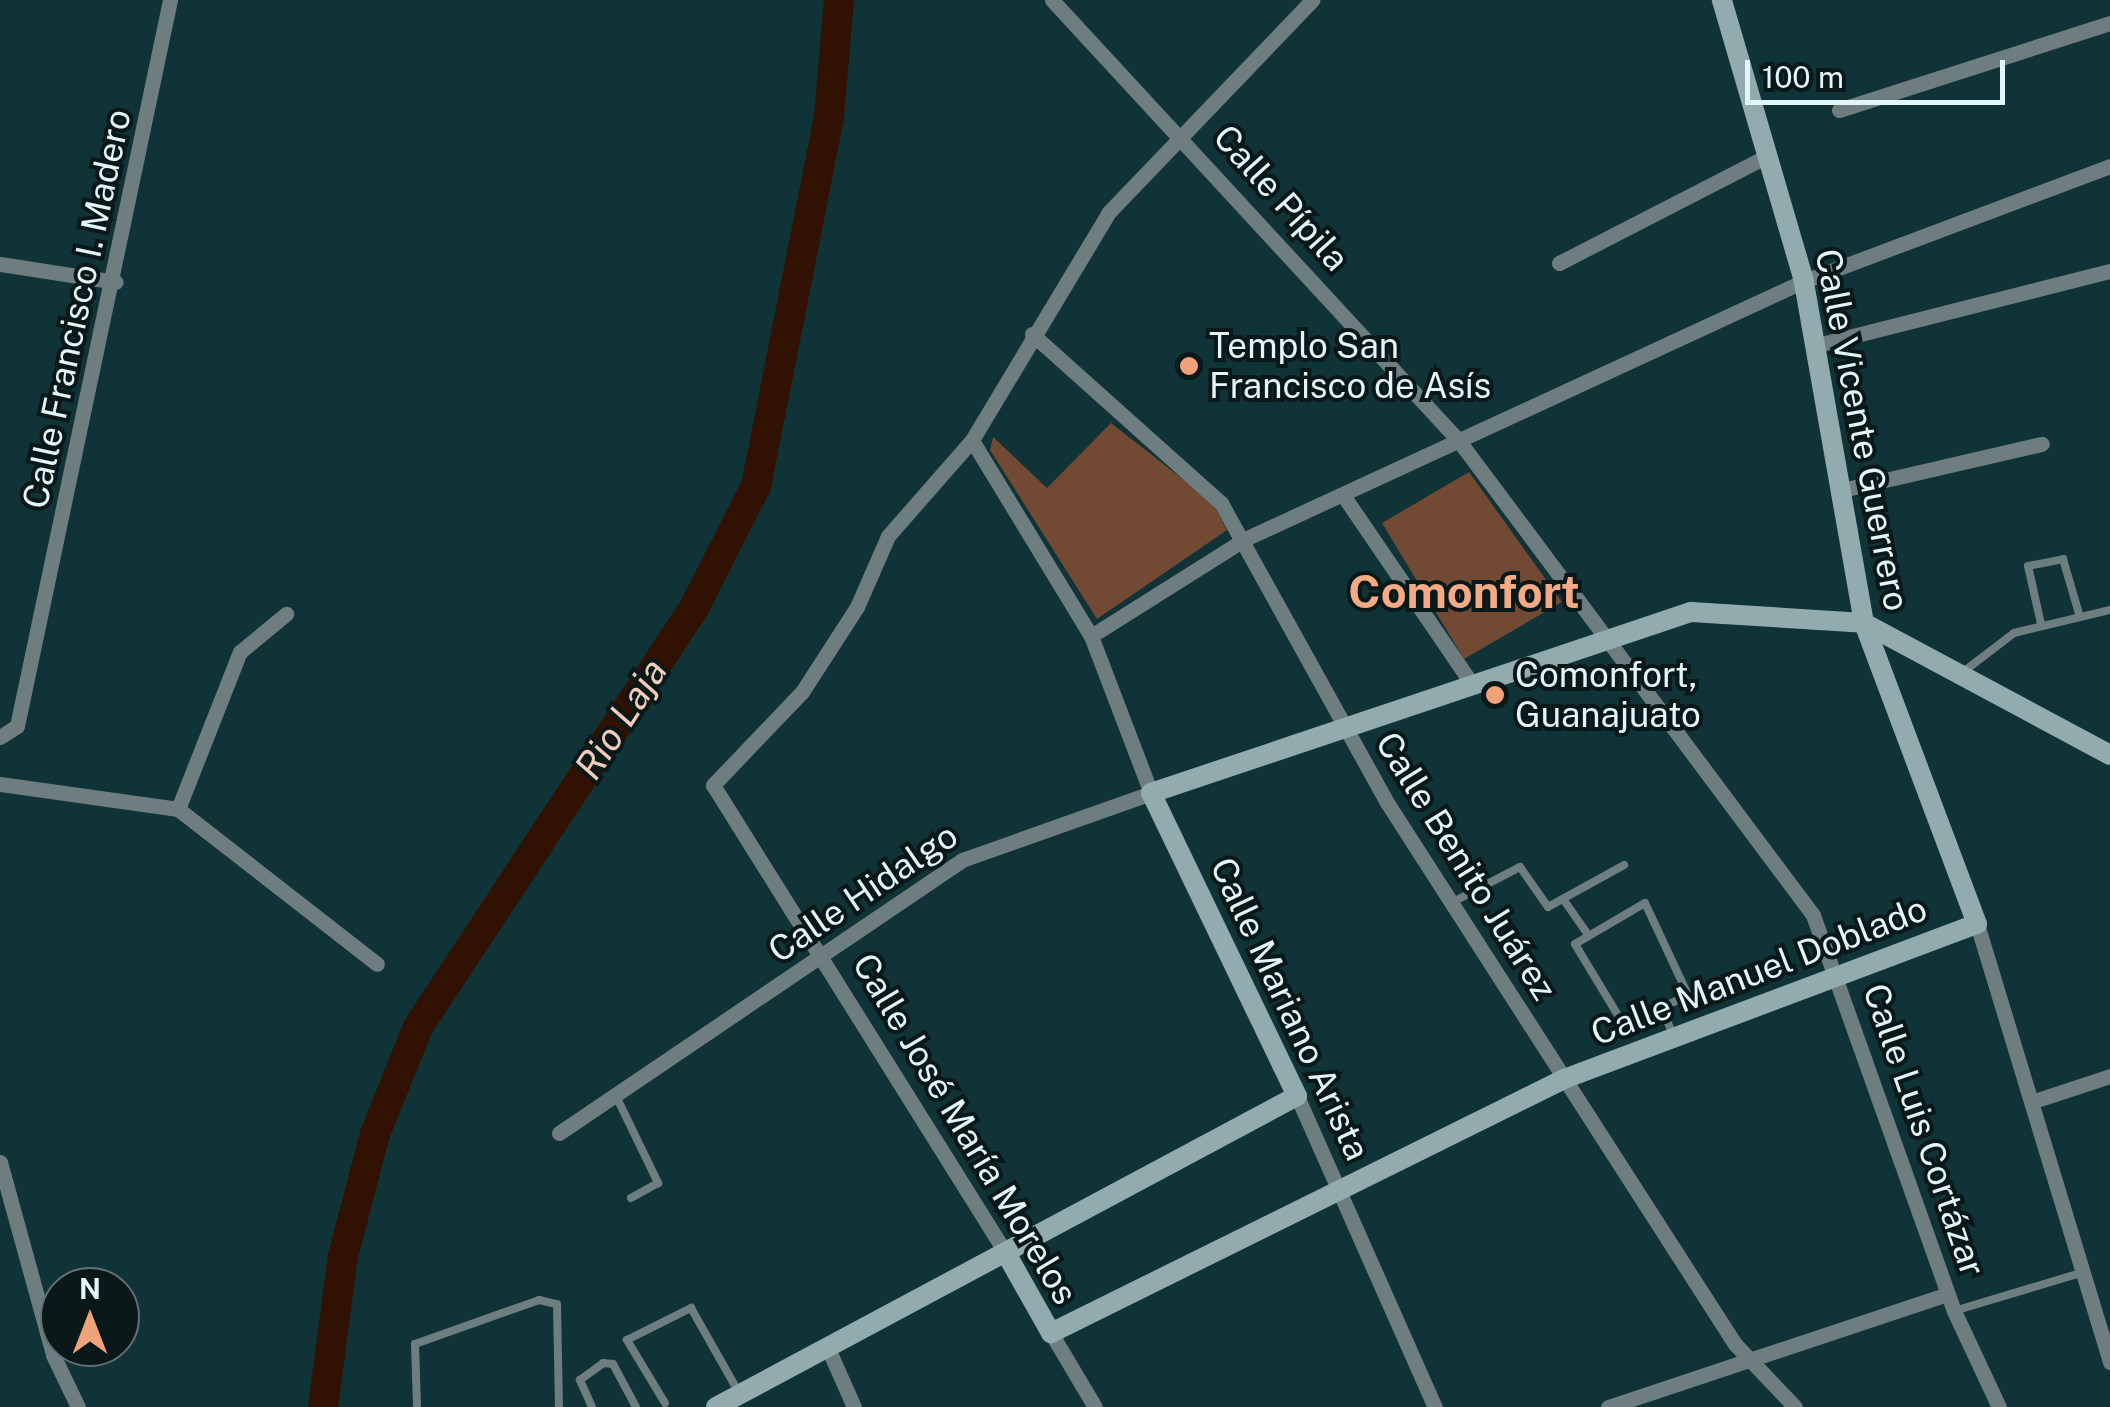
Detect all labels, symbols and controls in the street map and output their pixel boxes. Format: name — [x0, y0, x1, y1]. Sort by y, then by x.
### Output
scale bar — [1750, 40, 2010, 102]
text: 100 m — [1762, 59, 1844, 95]
street label: Calle Francisco I. Madero — [14, 105, 140, 513]
street label: Calle Pípila — [1205, 116, 1357, 280]
street label: Calle Vicente Guerrero — [1806, 245, 1918, 615]
place label: Templo San Francisco de Asís — [1209, 325, 1492, 407]
marker: Templo San Francisco de Asís — [1178, 355, 1200, 377]
district label: Comonfort — [1348, 565, 1580, 619]
water label: Rio Laja — [565, 650, 677, 788]
place label: Comonfort, Guanajuato — [1515, 654, 1701, 736]
marker: Comonfort, Guanajuato — [1484, 684, 1506, 706]
street label: Calle Benito Juárez — [1367, 724, 1565, 1008]
street label: Calle Hidalgo — [760, 814, 966, 972]
street label: Calle Mariano Arista — [1201, 851, 1379, 1167]
street label: Calle Manuel Doblado — [1585, 888, 1933, 1054]
street label: Calle José María Morelos — [844, 946, 1086, 1312]
street label: Calle Luis Cortázar — [1854, 978, 1994, 1282]
north arrow — [40, 1267, 140, 1367]
text: N — [79, 1272, 101, 1305]

